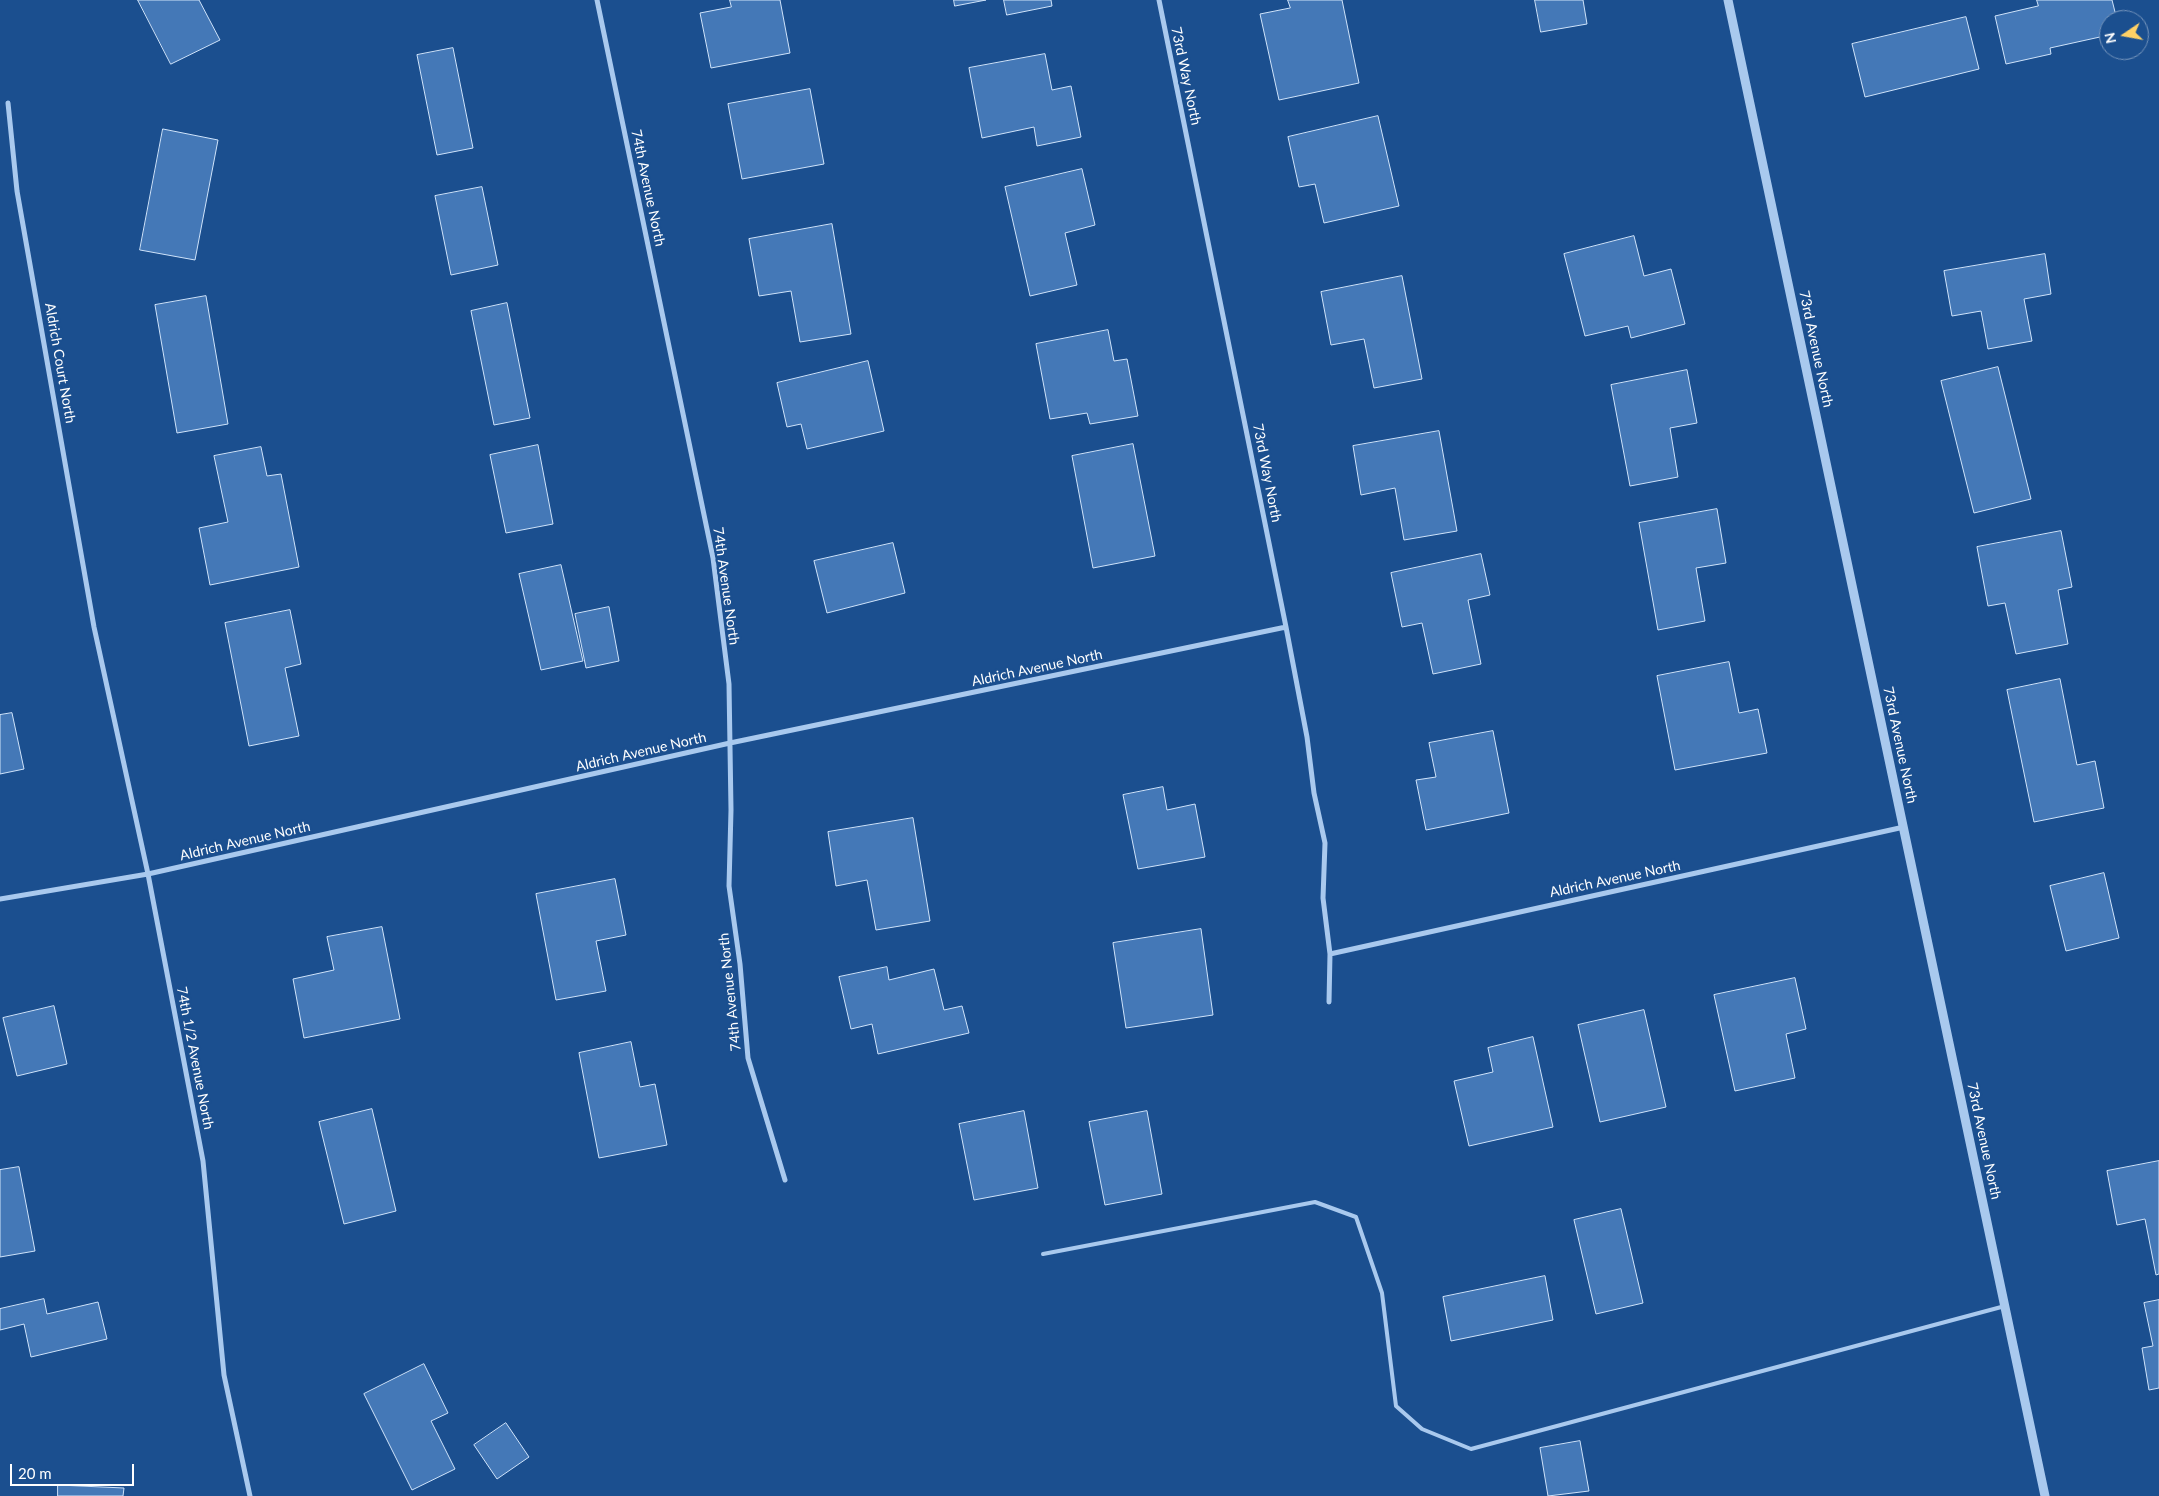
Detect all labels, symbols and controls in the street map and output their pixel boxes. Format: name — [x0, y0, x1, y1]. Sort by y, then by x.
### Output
north arrow — [2099, 10, 2149, 60]
street label: 73rd Way North — [1167, 25, 1205, 127]
text: N — [2100, 31, 2119, 45]
street label: 74th Avenue North — [627, 128, 669, 248]
street label: 73rd Avenue North — [1795, 289, 1837, 409]
street label: Aldrich Court North — [41, 301, 79, 425]
street label: 73rd Way North — [1249, 422, 1285, 524]
street label: 74th Avenue North — [709, 526, 743, 646]
street label: Aldrich Avenue North — [970, 646, 1104, 690]
street label: 73rd Avenue North — [1879, 685, 1921, 805]
street label: Aldrich Avenue North — [574, 729, 708, 775]
street label: Aldrich Avenue North — [178, 818, 312, 864]
street label: Aldrich Avenue North — [1548, 857, 1682, 901]
street label: 74th Avenue North — [715, 932, 745, 1052]
street label: 74th 1/2 Avenue North — [173, 985, 217, 1131]
street label: 73rd Avenue North — [1963, 1081, 2005, 1201]
scale bar — [12, 1454, 136, 1486]
text: 20 m — [18, 1464, 52, 1482]

